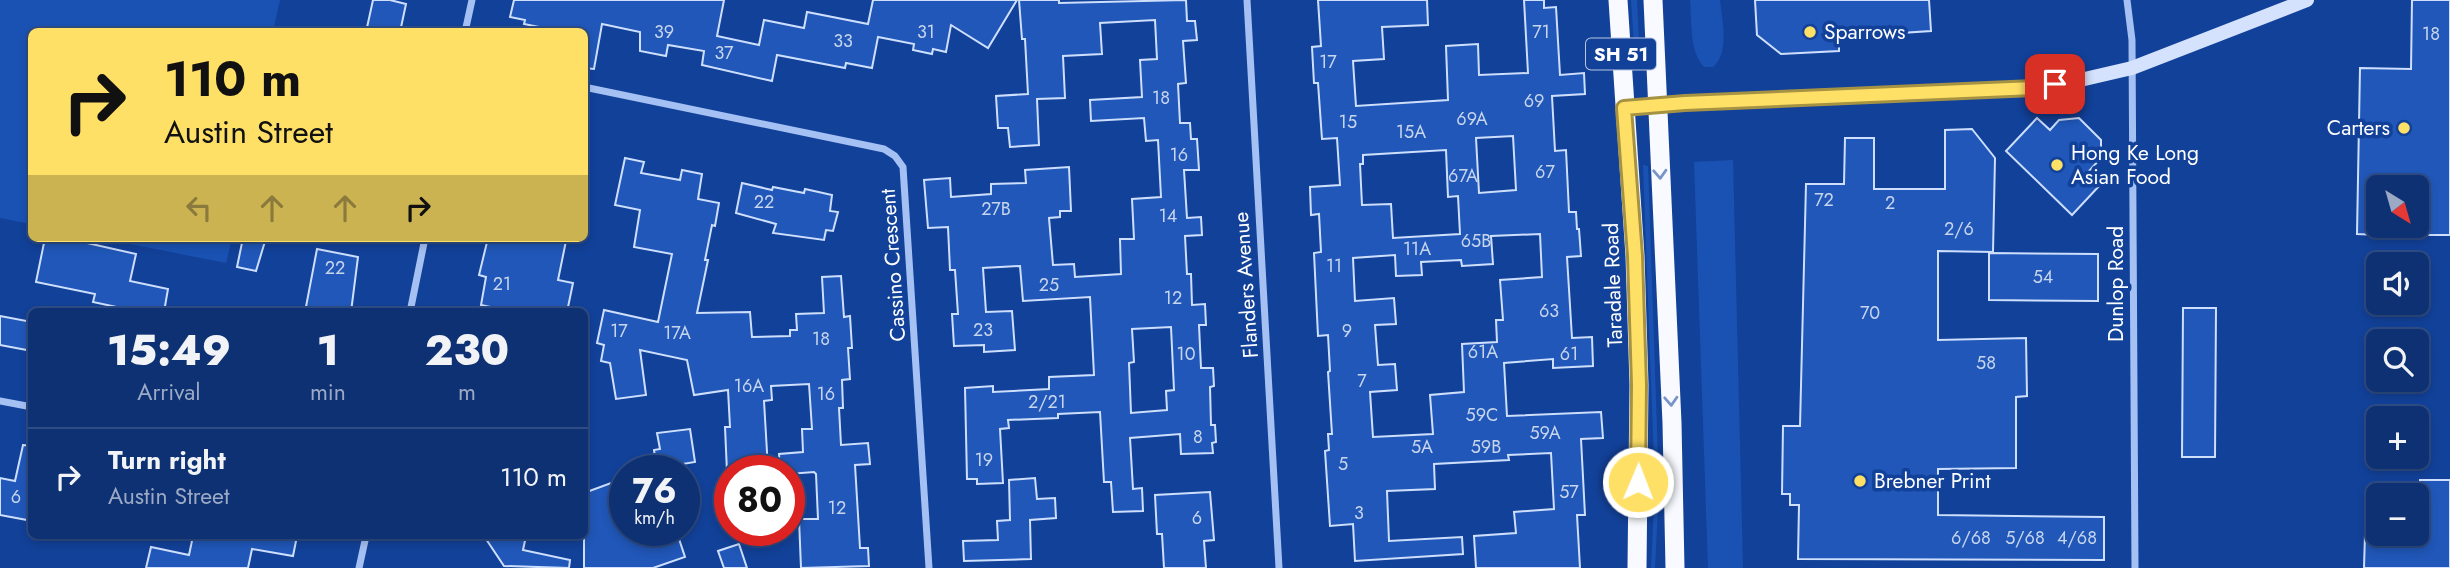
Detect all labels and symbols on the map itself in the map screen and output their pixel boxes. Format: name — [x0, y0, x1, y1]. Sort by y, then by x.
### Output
place label: Sparrows — [1824, 17, 1906, 47]
house number: 39 — [654, 19, 674, 45]
house number: 31 — [917, 19, 935, 45]
house number: 71 — [1532, 19, 1550, 45]
house number: 18 — [2422, 21, 2440, 47]
marker: Sparrows — [1802, 24, 1818, 40]
house number: 33 — [833, 28, 853, 54]
road number: SH 51 — [1586, 38, 1656, 70]
house number: 37 — [714, 40, 734, 66]
house number: 17 — [1319, 49, 1337, 75]
pin — [2025, 54, 2085, 114]
house number: 18 — [1152, 85, 1170, 111]
house number: 69 — [1524, 88, 1544, 114]
house number: 69A — [1456, 106, 1488, 132]
house number: 15 — [1339, 109, 1357, 135]
place label: Carters — [2327, 113, 2390, 143]
house number: 15A — [1396, 119, 1426, 145]
marker: Carters — [2396, 120, 2412, 136]
place label: Hong Ke Long Asian Food — [2071, 138, 2199, 192]
house number: 16 — [1170, 142, 1188, 168]
marker: Hong Ke Long Asian Food — [2049, 157, 2065, 173]
house number: 67 — [1535, 159, 1555, 185]
house number: 67A — [1448, 163, 1478, 189]
one-way arrow — [1652, 169, 1667, 180]
north arrow — [2366, 175, 2429, 238]
house number: 72 — [1814, 187, 1834, 213]
street label: Cassino Crescent — [873, 188, 913, 342]
house number: 22 — [754, 189, 774, 215]
house number: 2 — [1885, 190, 1895, 216]
house number: 27B — [981, 196, 1011, 222]
house number: 14 — [1159, 203, 1177, 229]
street label: Flanders Avenue — [1226, 211, 1266, 359]
house number: 2/6 — [1944, 216, 1974, 242]
street label: Taradale Road — [1596, 222, 1630, 348]
street label: Dunlop Road — [2101, 226, 2131, 342]
house number: 65B — [1461, 228, 1491, 254]
house number: 11A — [1403, 236, 1431, 262]
house number: 11 — [1326, 253, 1342, 279]
house number: 22 — [325, 255, 345, 281]
house number: 54 — [2033, 264, 2053, 290]
house number: 21 — [493, 271, 511, 297]
house number: 25 — [1039, 272, 1059, 298]
house number: 12 — [1164, 285, 1182, 311]
house number: 63 — [1539, 298, 1559, 324]
house number: 70 — [1860, 300, 1880, 326]
house number: 23 — [973, 317, 993, 343]
house number: 17 — [610, 318, 628, 344]
house number: 9 — [1342, 318, 1352, 344]
house number: 17A — [663, 320, 691, 346]
house number: 18 — [812, 326, 830, 352]
house number: 61A — [1468, 339, 1498, 365]
house number: 10 — [1177, 341, 1196, 367]
house number: 61 — [1560, 341, 1578, 367]
house number: 58 — [1976, 350, 1996, 376]
house number: 7 — [1357, 368, 1367, 394]
house number: 16A — [734, 373, 764, 399]
house number: 16 — [817, 381, 835, 407]
house number: 2/21 — [1028, 389, 1066, 415]
one-way arrow — [1664, 396, 1679, 407]
house number: 59C — [1466, 402, 1498, 428]
house number: 59A — [1529, 420, 1561, 446]
house number: 8 — [1193, 424, 1203, 450]
house number: 5A — [1411, 434, 1433, 460]
house number: 59B — [1471, 434, 1501, 460]
position arrow — [1601, 445, 1675, 519]
house number: 19 — [975, 447, 993, 473]
house number: 5 — [1338, 451, 1348, 477]
speed limit sign: 80 — [714, 455, 805, 546]
place label: Brebner Print — [1874, 466, 1991, 496]
marker: Brebner Print — [1852, 473, 1868, 489]
house number: 57 — [1559, 479, 1579, 505]
house number: 6 — [11, 484, 21, 510]
house number: 12 — [828, 495, 846, 521]
house number: 3 — [1354, 500, 1364, 526]
house number: 6 — [1192, 505, 1202, 531]
house number: 6/68 — [1951, 525, 1991, 551]
house number: 5/68 — [2005, 525, 2045, 551]
house number: 4/68 — [2057, 525, 2097, 551]

